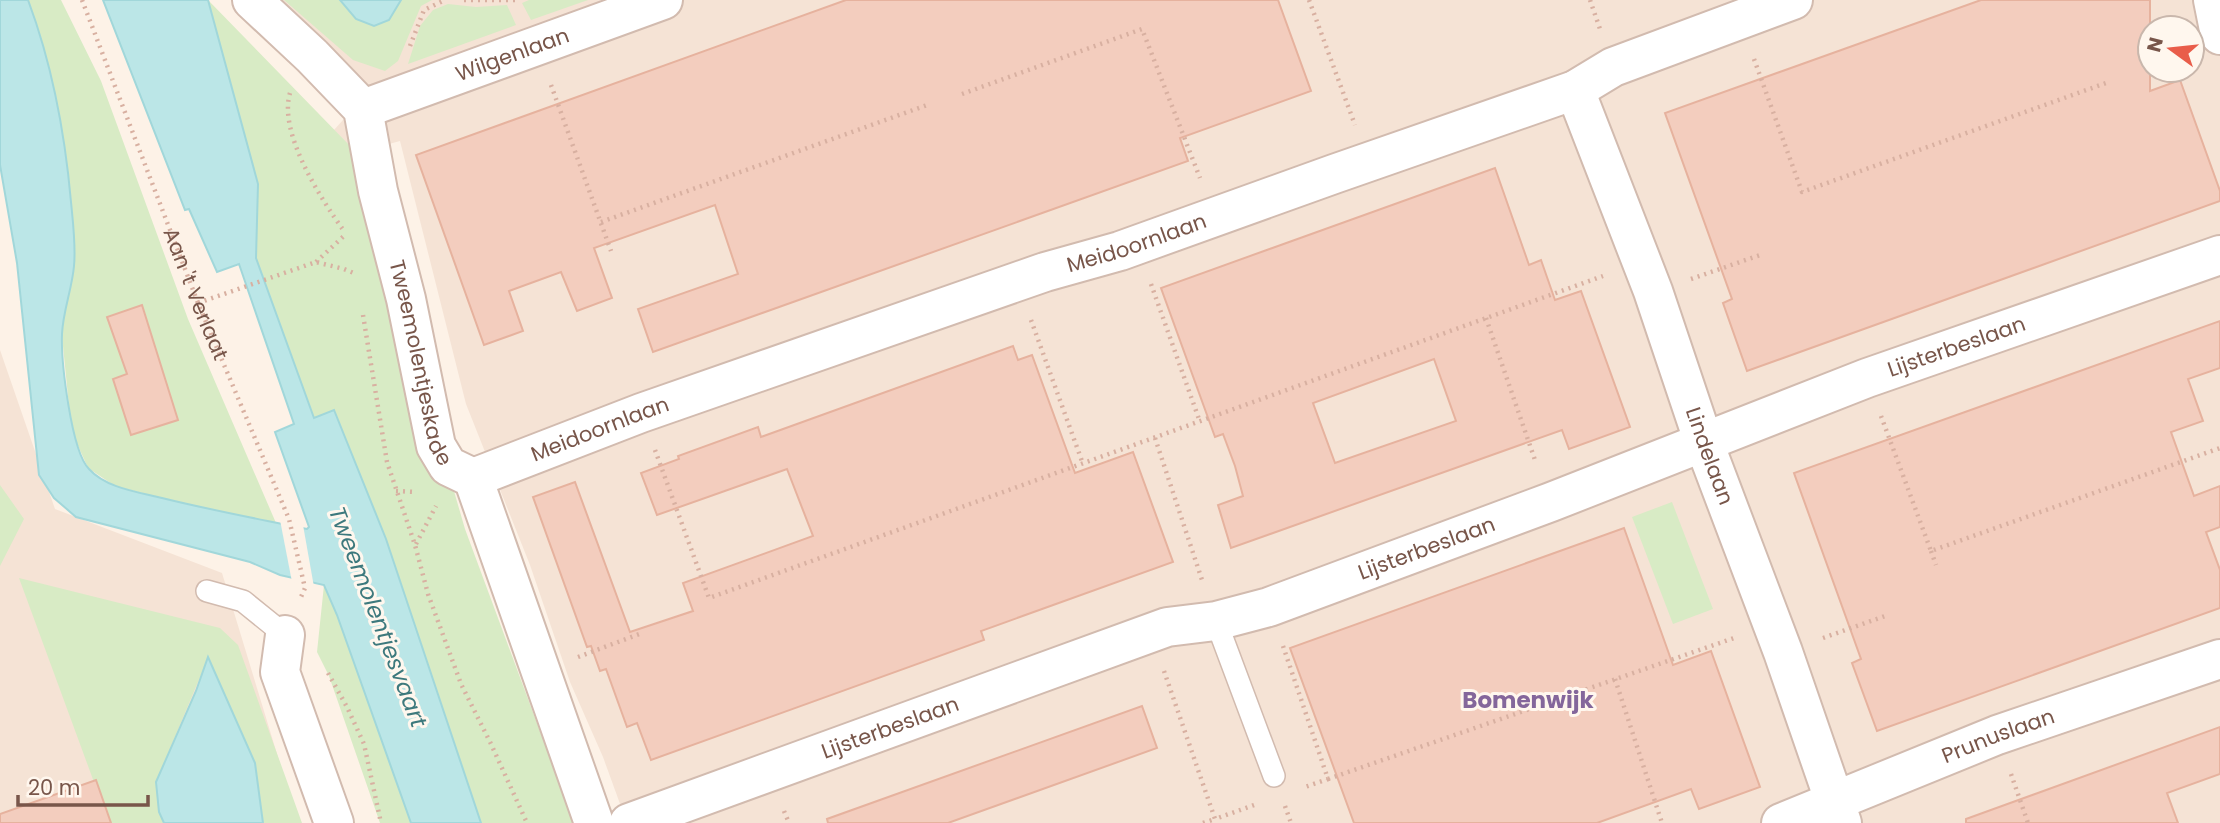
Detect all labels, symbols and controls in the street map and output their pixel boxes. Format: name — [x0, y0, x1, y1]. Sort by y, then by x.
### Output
north arrow — [2136, 14, 2206, 84]
street label: Wilgenlaan — [452, 20, 573, 88]
text: N — [2140, 34, 2170, 55]
street label: Meidoornlaan — [1063, 206, 1210, 279]
street label: Aan 't Verlaat — [156, 223, 235, 364]
street label: Tweemolentjeskade — [382, 257, 460, 471]
street label: Lijsterbeslaan — [1884, 309, 2029, 384]
street label: Meidoornlaan — [526, 389, 673, 468]
street label: Lindelaan — [1679, 403, 1741, 509]
water label: Tweemolentjesvaart — [321, 502, 435, 733]
street label: Lijsterbeslaan — [1354, 509, 1499, 587]
district label: Bomenwijk — [1462, 684, 1595, 716]
street label: Lijsterbeslaan — [817, 689, 963, 766]
street label: Prunuslaan — [1937, 701, 2058, 770]
scale bar — [18, 764, 147, 808]
text: 20 m — [28, 773, 81, 802]

